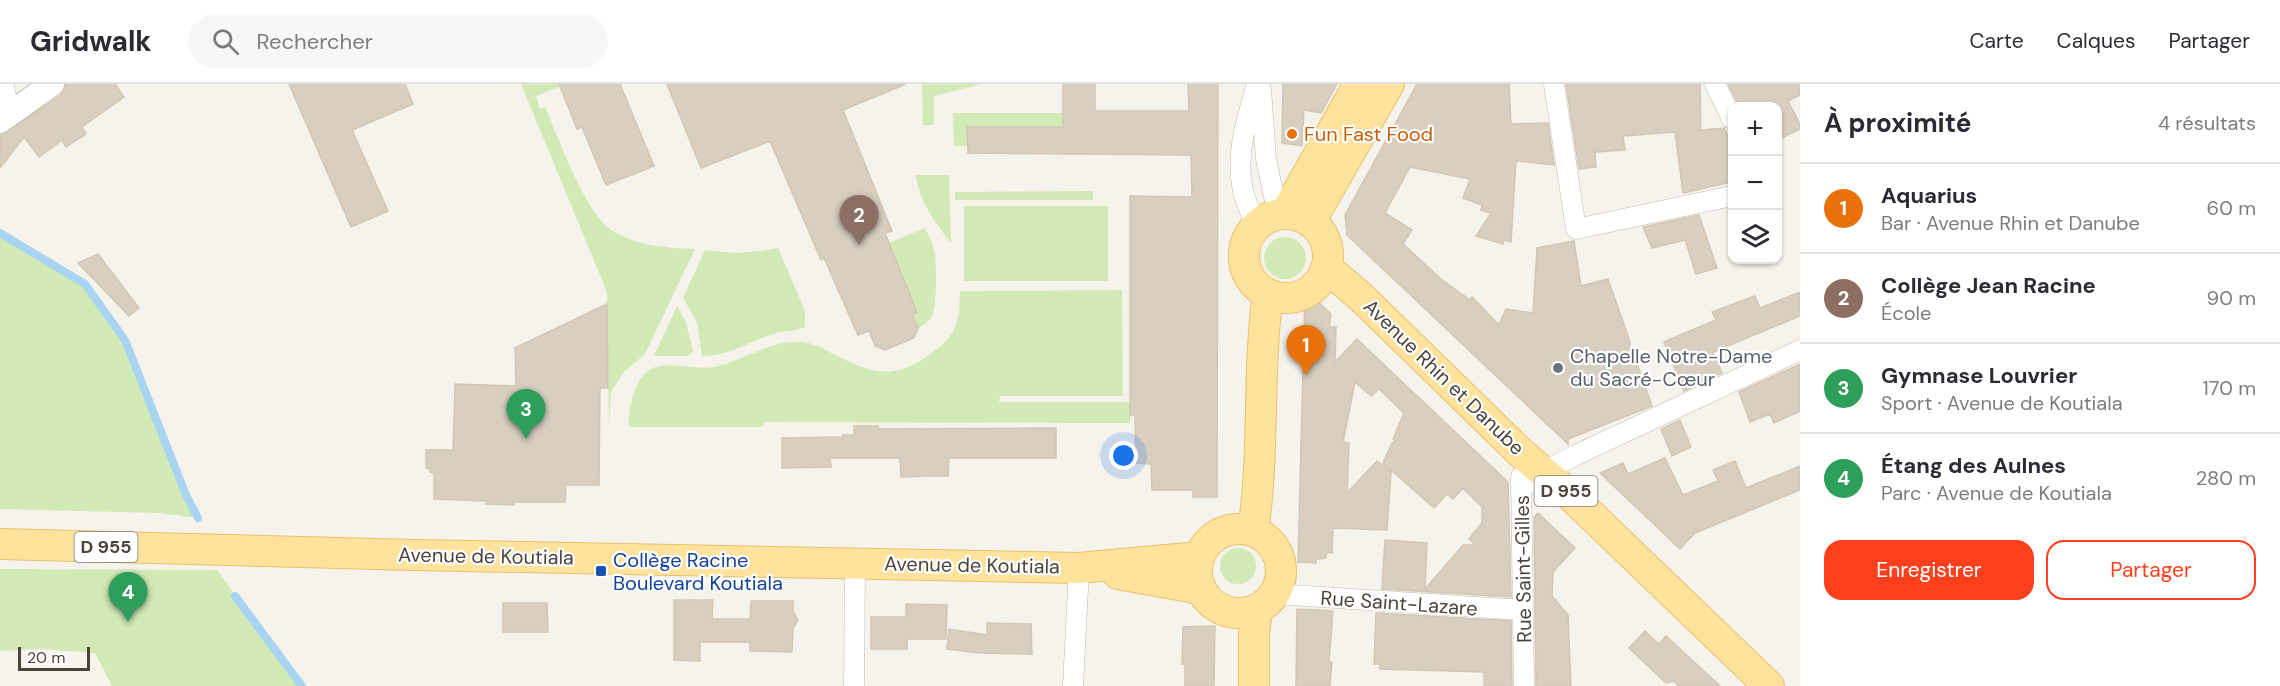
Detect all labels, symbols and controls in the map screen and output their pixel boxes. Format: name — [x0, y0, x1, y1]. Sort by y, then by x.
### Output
search box — [188, 14, 608, 68]
text: Gridwalk — [30, 23, 152, 60]
icon: search — [209, 25, 242, 58]
text: Rechercher — [257, 27, 373, 56]
text: Carte — [1969, 27, 2024, 55]
text: Calques — [2057, 27, 2135, 55]
text: Partager — [2168, 27, 2250, 55]
map controls — [1728, 102, 1782, 264]
button: + — [1728, 102, 1782, 156]
text: À proximité — [1824, 106, 1971, 140]
text: 4 résultats — [2158, 110, 2256, 136]
place label: Fun Fast Food — [1304, 121, 1433, 147]
marker: Fun Fast Food — [1285, 127, 1299, 141]
button: − — [1728, 156, 1782, 210]
text: Aquarius — [1881, 181, 1977, 210]
text: 1 — [1840, 195, 1847, 221]
text: 60 m — [2207, 195, 2256, 221]
pin: 2 — [840, 196, 878, 245]
button: layers — [1728, 210, 1782, 264]
text: Bar · Avenue Rhin et Danube — [1881, 210, 2140, 236]
text: Collège Jean Racine — [1881, 271, 2096, 300]
text: 2 — [1838, 285, 1849, 311]
text: 90 m — [2207, 285, 2256, 311]
street label: Avenue Rhin et Danube — [1358, 293, 1530, 461]
text: École — [1881, 300, 1931, 326]
pin: 1 — [1286, 326, 1326, 375]
place label: Chapelle Notre-Dame du Sacré-Cœur — [1570, 343, 1772, 392]
marker: Chapelle Notre-Dame du Sacré-Cœur — [1551, 361, 1565, 375]
text: Gymnase Louvrier — [1881, 361, 2077, 390]
text: 3 — [1837, 375, 1850, 401]
text: 170 m — [2203, 375, 2256, 401]
pin: 3 — [506, 390, 546, 439]
text: Sport · Avenue de Koutiala — [1881, 390, 2123, 416]
your location — [1109, 441, 1138, 470]
text: Étang des Aulnes — [1881, 451, 2066, 480]
text: 4 — [1837, 465, 1850, 491]
text: 280 m — [2196, 465, 2256, 491]
road number: D 955 — [1534, 476, 1598, 506]
text: Parc · Avenue de Koutiala — [1881, 480, 2112, 506]
street label: Rue Saint-Gilles — [1509, 495, 1537, 643]
road number: D 955 — [74, 532, 138, 562]
button: Enregistrer — [1824, 540, 2034, 600]
button: Partager — [2046, 540, 2256, 600]
street label: Avenue de Koutiala — [398, 541, 574, 571]
place label: Collège Racine Boulevard Koutiala — [613, 547, 783, 596]
street label: Avenue de Koutiala — [884, 550, 1060, 580]
marker: Collège Racine Boulevard Koutiala — [594, 564, 608, 578]
pin: 4 — [108, 572, 148, 622]
street label: Rue Saint-Lazare — [1320, 585, 1478, 621]
scale bar — [18, 644, 90, 672]
text: 20 m — [27, 647, 66, 668]

